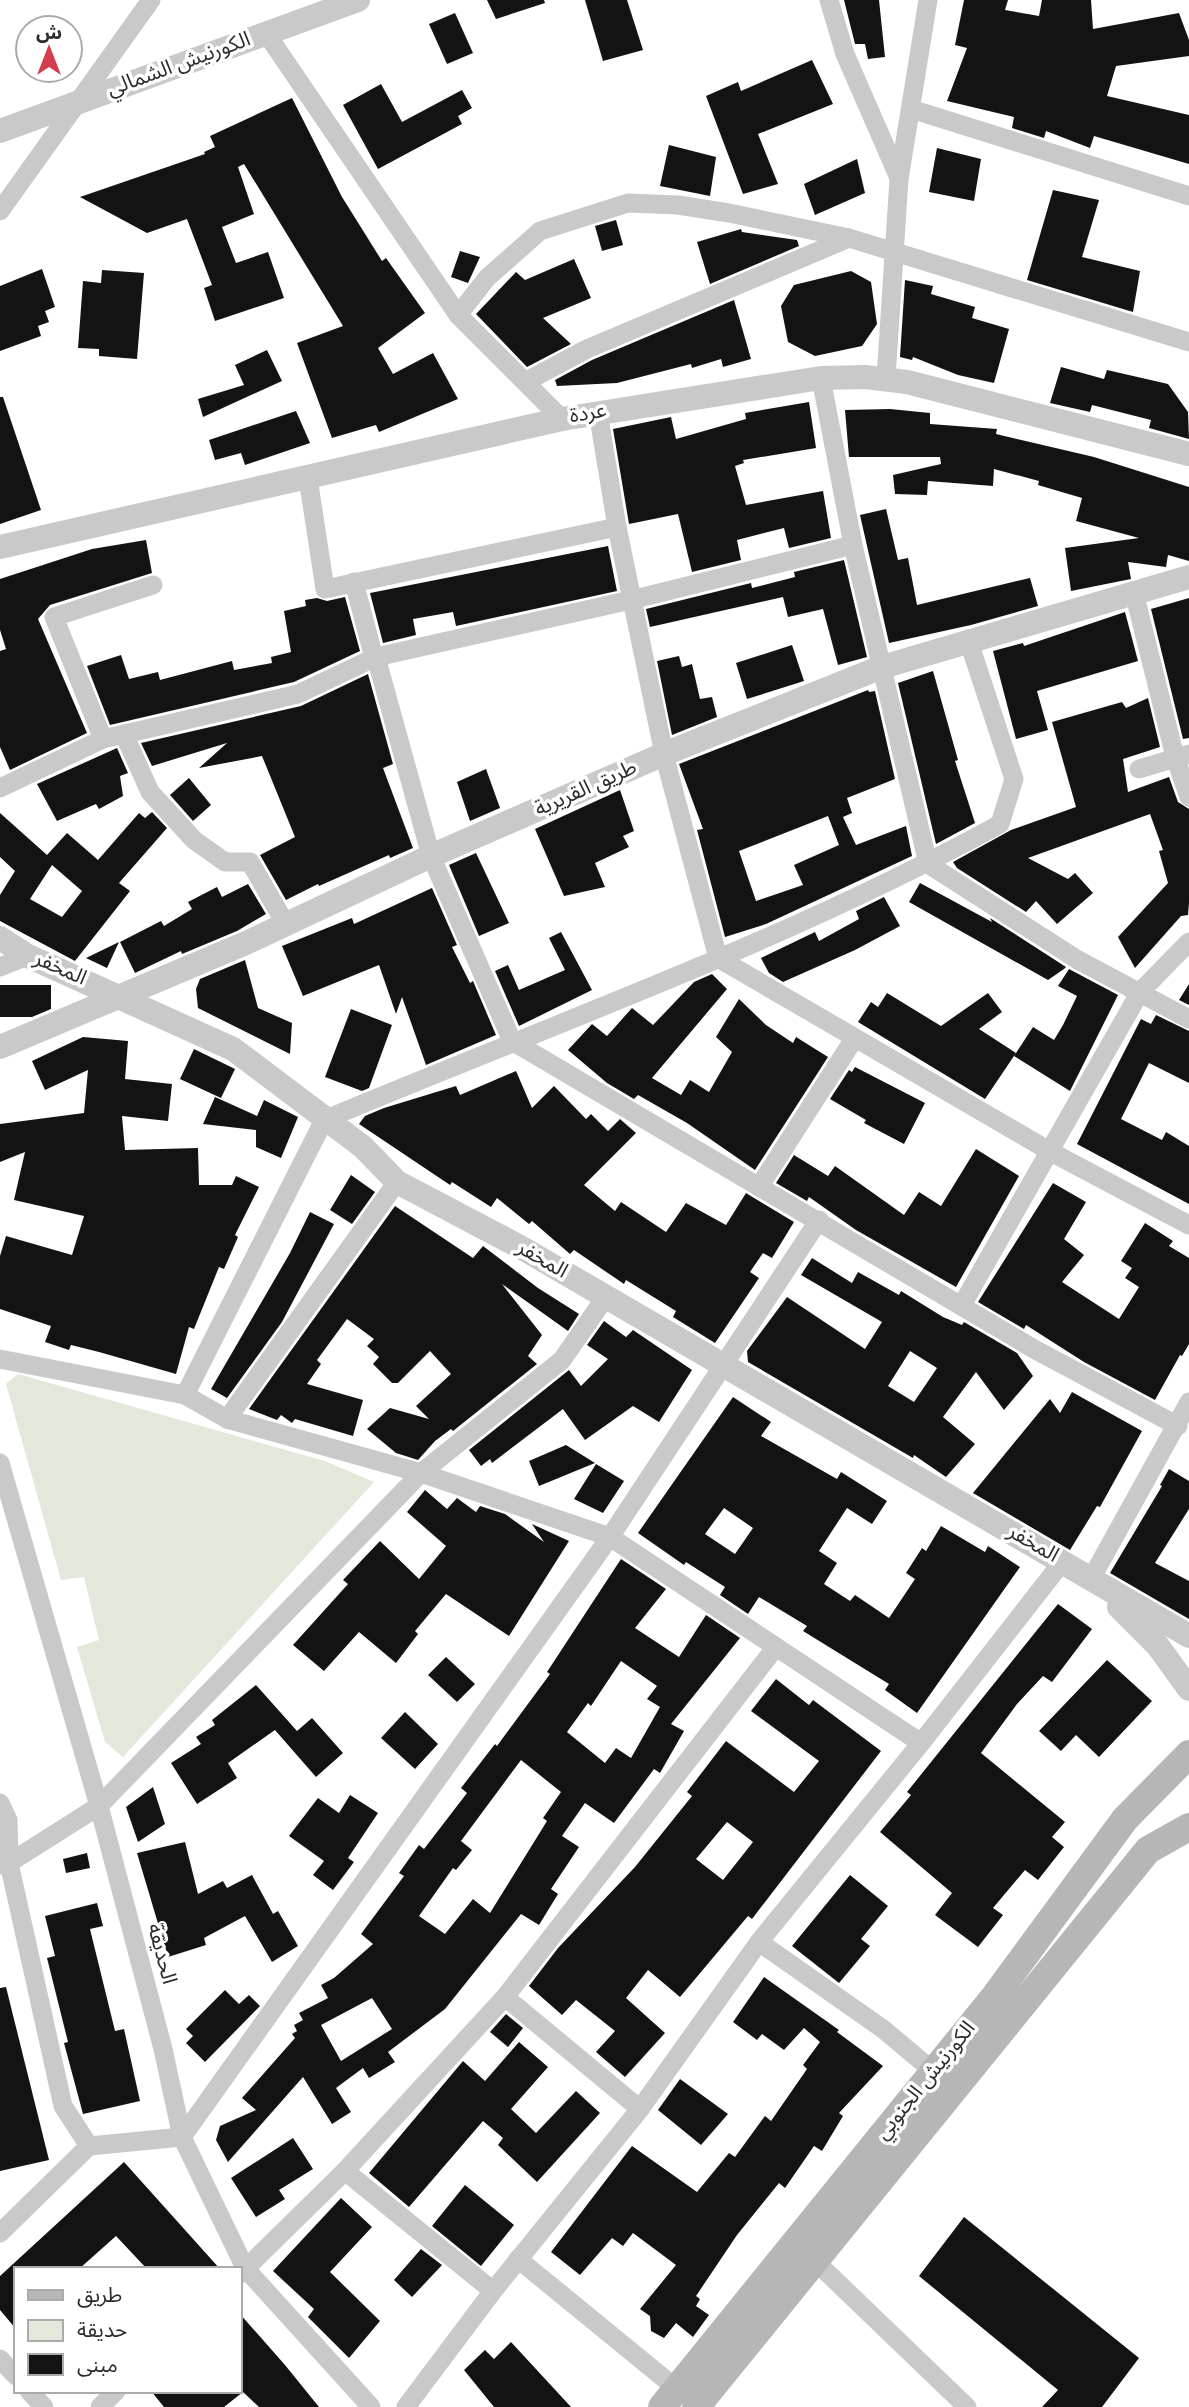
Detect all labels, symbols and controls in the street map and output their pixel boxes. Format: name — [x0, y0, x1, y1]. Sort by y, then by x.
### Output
north arrow — [14, 14, 84, 84]
text: ش — [36, 22, 62, 46]
street label: الكورنيش الشمالي — [104, 27, 255, 104]
street label: عردة — [568, 398, 608, 430]
street label: طريق القريرية — [531, 754, 641, 824]
street label: المخفر — [29, 945, 90, 992]
street label: المخفر — [511, 1234, 572, 1285]
street label: المخفر — [1002, 1518, 1063, 1569]
street label: الحديقة — [140, 1921, 182, 1987]
street label: الكورنيش الجنوبي — [870, 2016, 983, 2146]
legend — [14, 2267, 242, 2393]
text: طريق — [77, 2283, 122, 2310]
text: حديقة — [77, 2318, 127, 2345]
text: مبنى — [77, 2353, 118, 2380]

